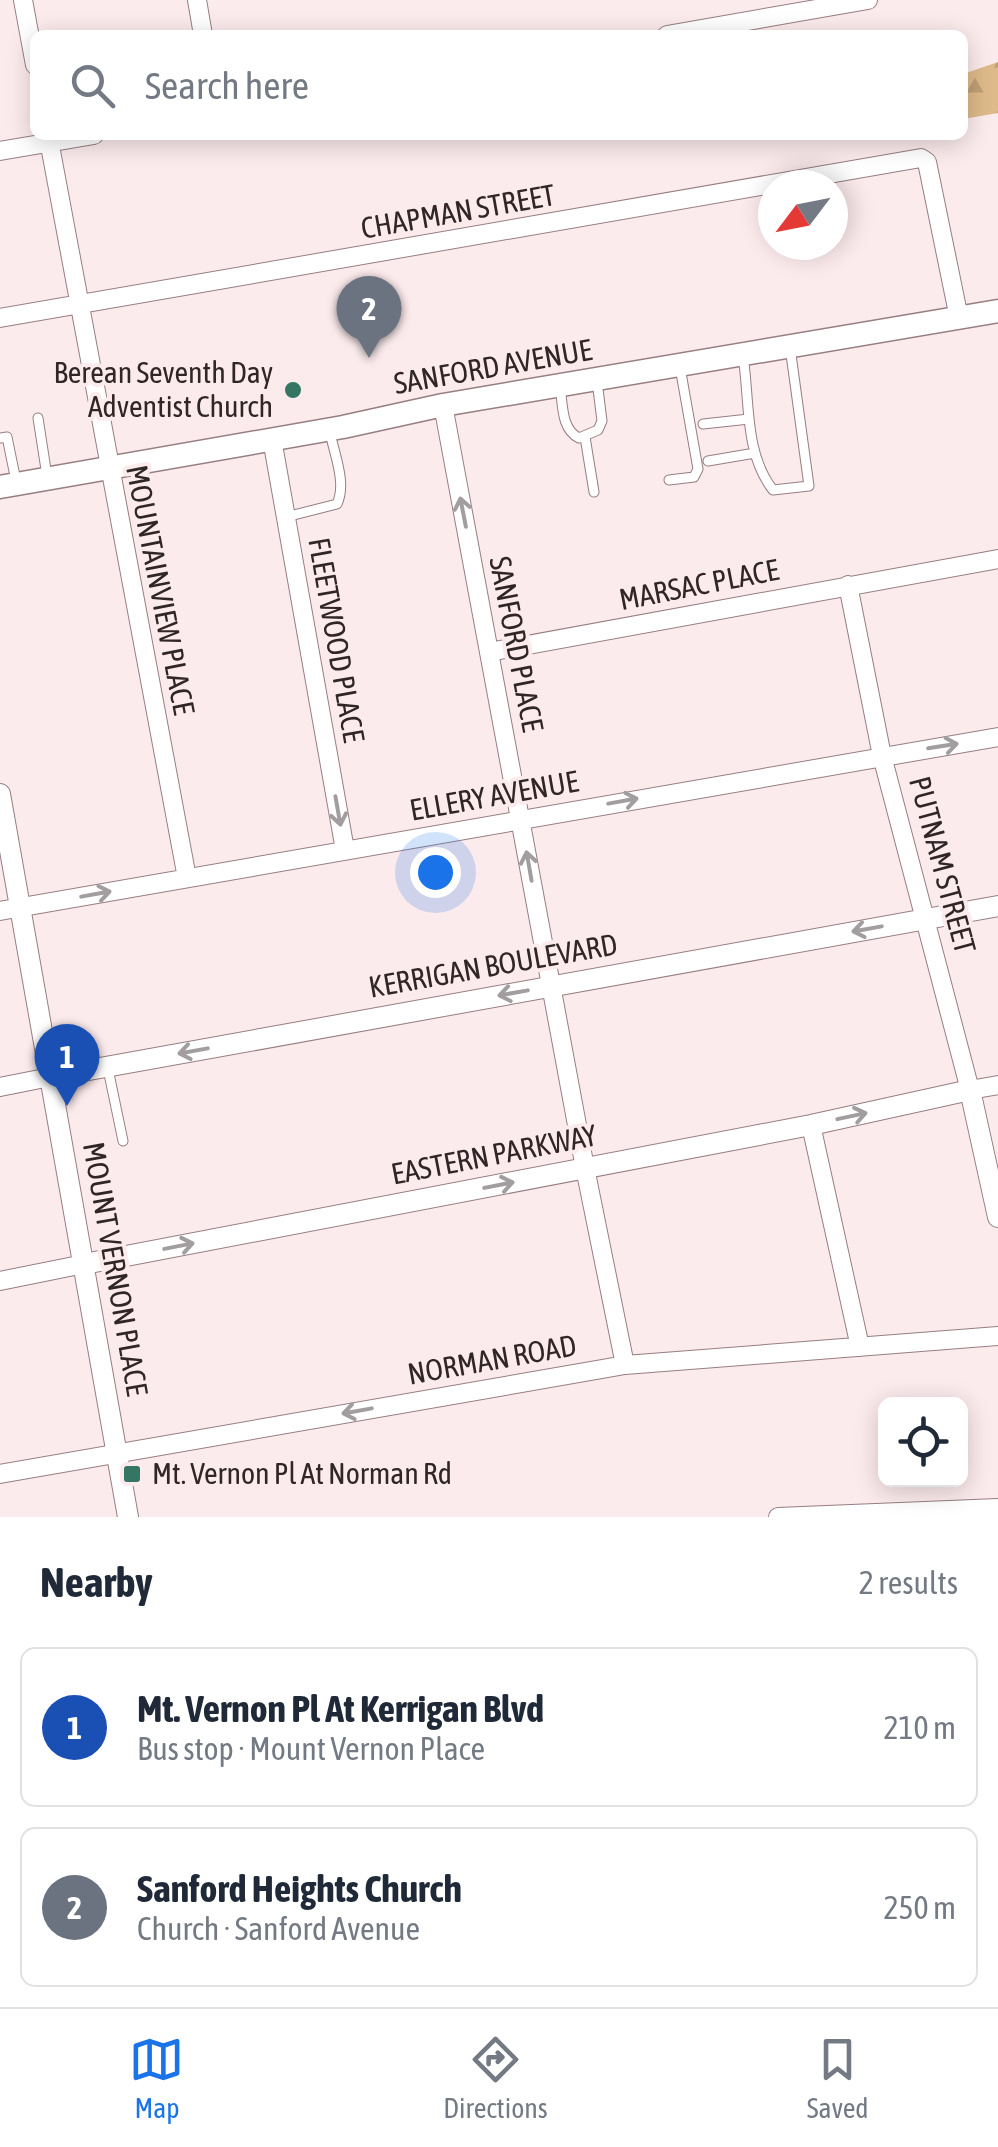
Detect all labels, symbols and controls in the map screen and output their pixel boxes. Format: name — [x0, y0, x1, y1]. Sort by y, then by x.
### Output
search box — [30, 30, 968, 140]
icon: search — [65, 58, 120, 113]
text: Search here — [145, 64, 309, 107]
north arrow — [758, 170, 848, 260]
street label: CHAPMAN STREET — [358, 177, 558, 245]
pin: 2 — [336, 276, 402, 358]
street label: SANFORD AVENUE — [391, 332, 595, 400]
place label: Berean Seventh Day Adventist Church — [54, 355, 273, 423]
marker: Berean Seventh Day Adventist Church — [282, 379, 304, 401]
street label: MOUNTAINVIEW PLACE — [120, 462, 202, 718]
one-way arrow — [453, 496, 472, 529]
street label: FLEETWOOD PLACE — [302, 535, 372, 745]
street label: MARSAC PLACE — [616, 552, 782, 616]
street label: SANFORD PLACE — [483, 553, 551, 735]
one-way arrow — [927, 736, 959, 755]
street label: ELLERY AVENUE — [407, 763, 581, 827]
street label: PUTNAM STREET — [903, 773, 983, 957]
one-way arrow — [606, 791, 639, 810]
one-way arrow — [329, 794, 348, 827]
your location — [410, 847, 461, 898]
one-way arrow — [519, 850, 538, 883]
one-way arrow — [79, 884, 112, 903]
one-way arrow — [852, 920, 884, 939]
street label: KERRIGAN BOULEVARD — [366, 926, 620, 1004]
one-way arrow — [497, 984, 530, 1003]
pin: 1 — [34, 1024, 100, 1106]
one-way arrow — [178, 1042, 210, 1061]
one-way arrow — [835, 1105, 867, 1124]
street label: EASTERN PARKWAY — [388, 1117, 600, 1191]
street label: MOUNT VERNON PLACE — [77, 1139, 155, 1399]
one-way arrow — [482, 1174, 514, 1193]
one-way arrow — [163, 1236, 195, 1255]
street label: NORMAN ROAD — [405, 1327, 579, 1391]
map controls — [878, 1397, 968, 1487]
button: locate — [878, 1397, 968, 1487]
one-way arrow — [341, 1402, 374, 1421]
place label: Mt. Vernon Pl At Norman Rd — [152, 1456, 452, 1490]
marker: Mt. Vernon Pl At Norman Rd — [121, 1463, 143, 1485]
text: Nearby — [40, 1558, 153, 1606]
text: 2 results — [859, 1564, 958, 1601]
text: Mt. Vernon Pl At Kerrigan Blvd — [137, 1687, 544, 1730]
text: 1 — [67, 1709, 82, 1746]
text: 210 m — [883, 1709, 956, 1746]
text: Bus stop · Mount Vernon Place — [137, 1730, 485, 1767]
text: Sanford Heights Church — [137, 1867, 462, 1910]
text: 2 — [67, 1889, 82, 1926]
text: 250 m — [883, 1889, 956, 1926]
text: Church · Sanford Avenue — [137, 1910, 420, 1947]
tab: Map — [129, 2032, 184, 2124]
tab: Directions — [443, 2032, 548, 2124]
tab: Saved — [807, 2032, 869, 2124]

